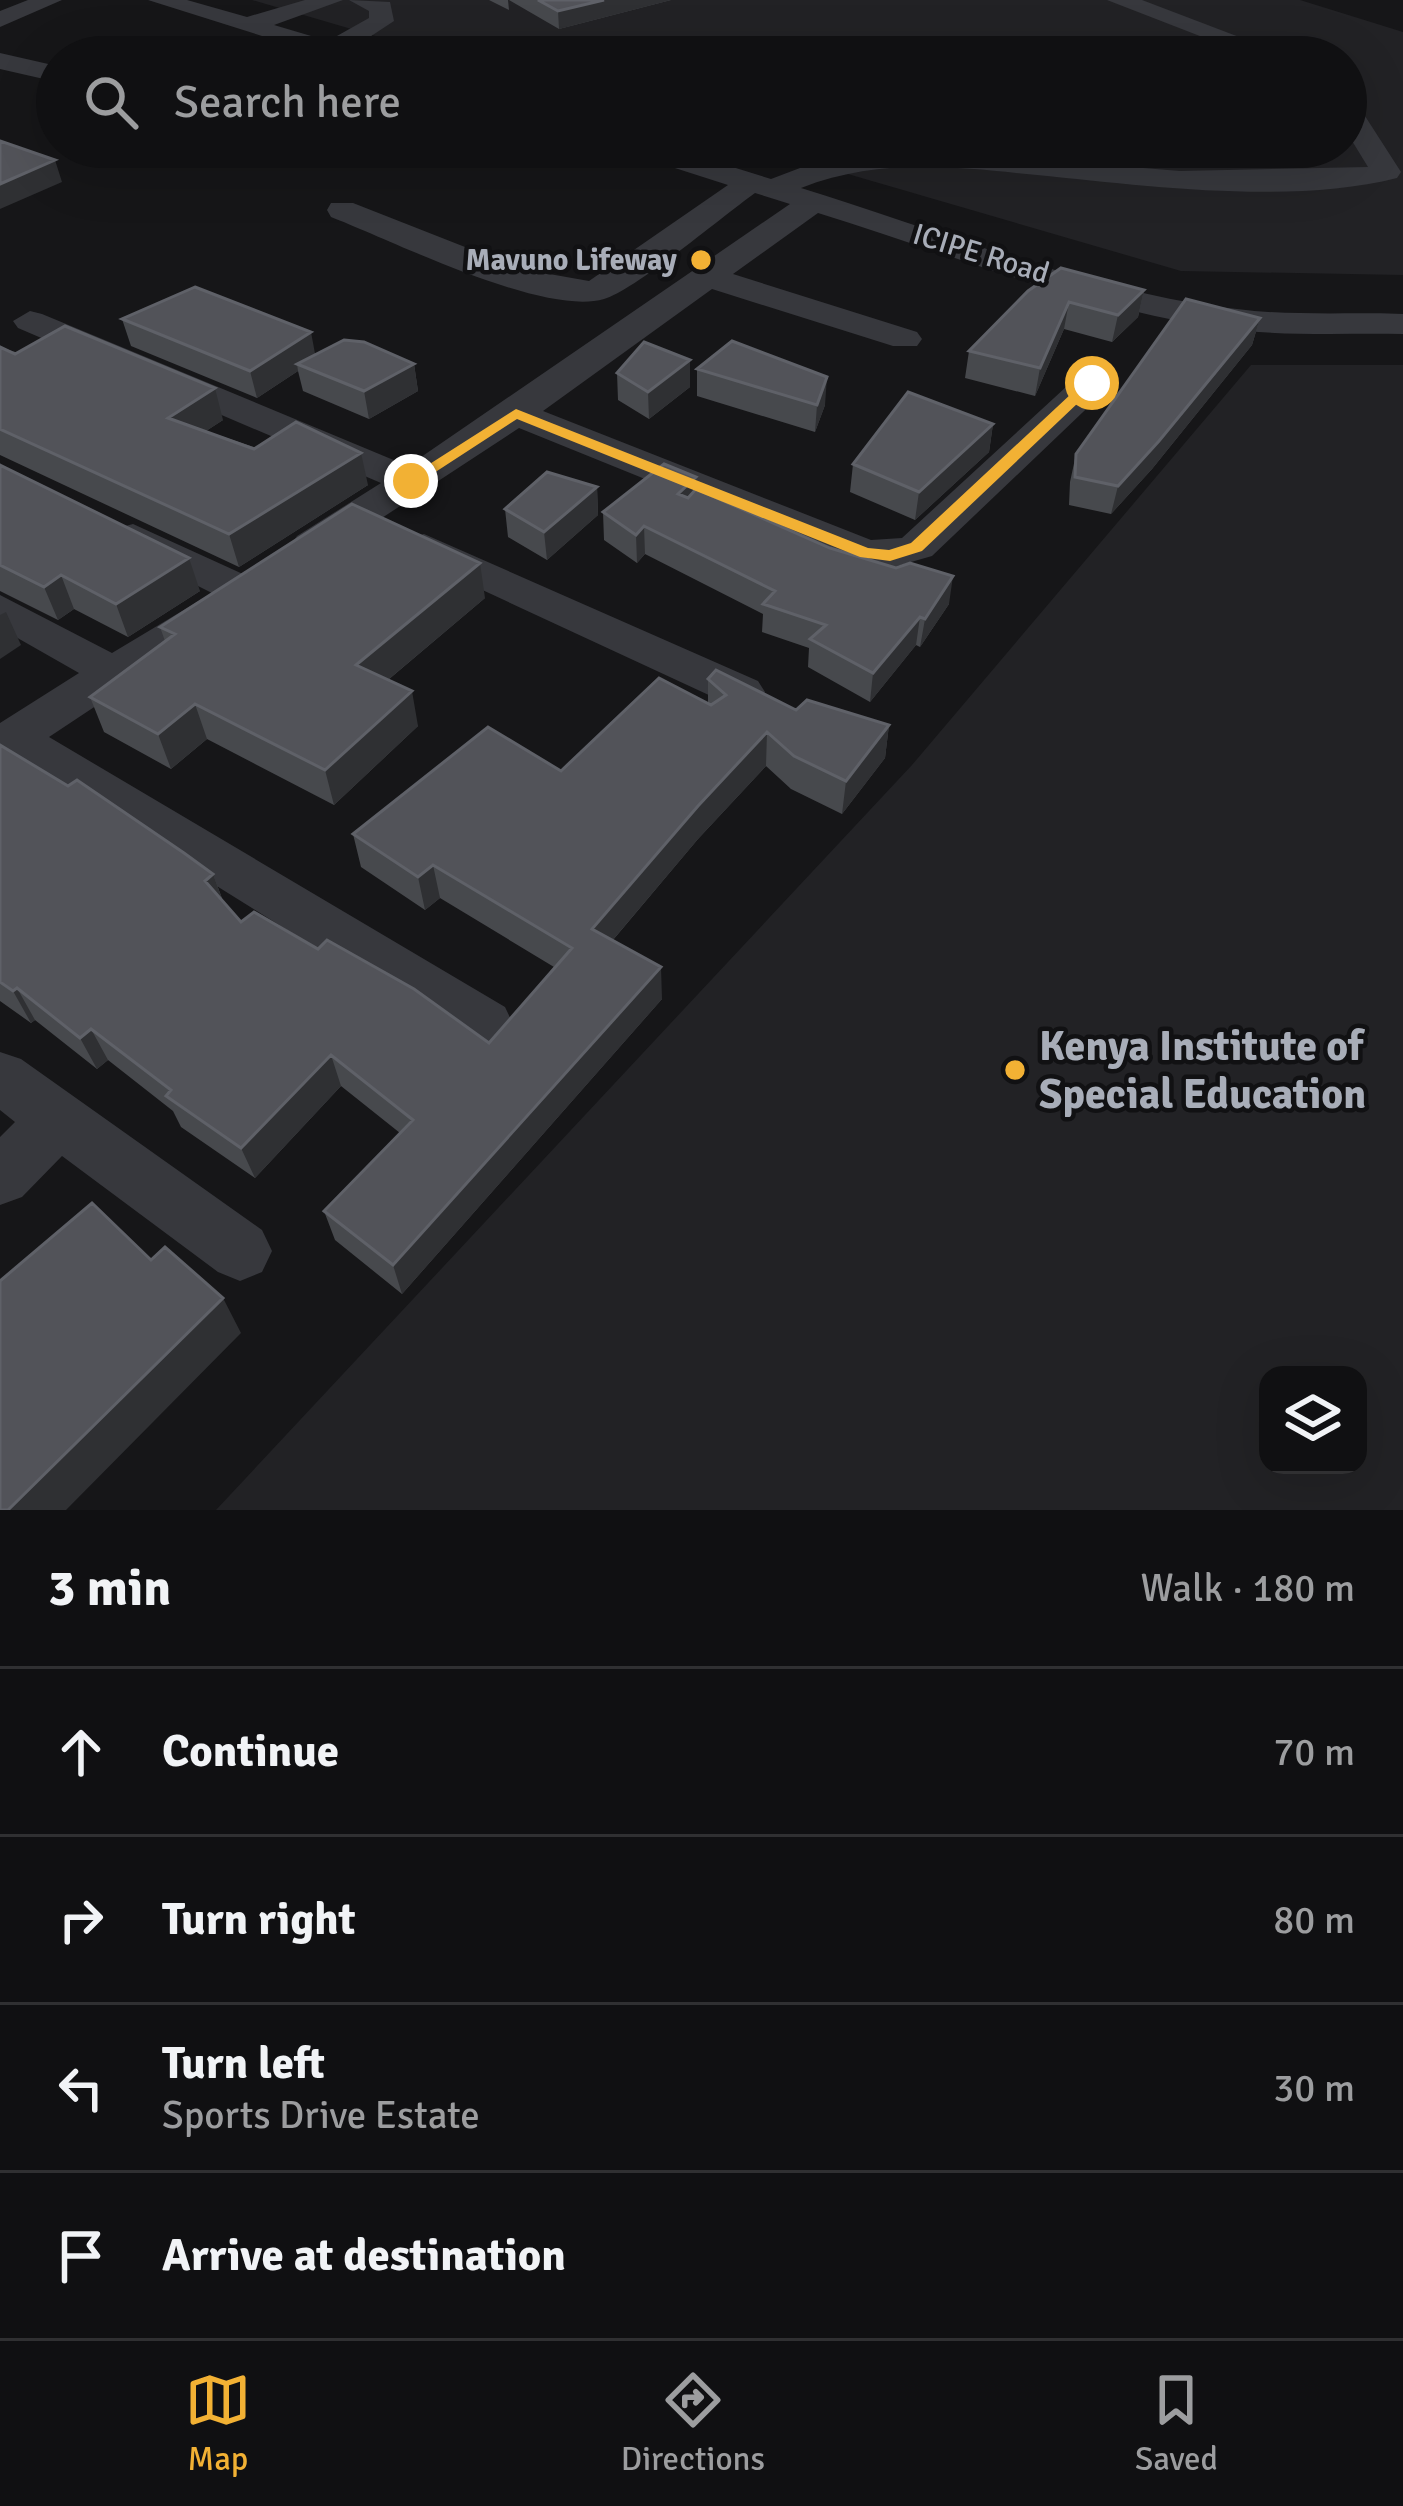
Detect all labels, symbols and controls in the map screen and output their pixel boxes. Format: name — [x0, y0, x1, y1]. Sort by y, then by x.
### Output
search box — [36, 36, 1367, 168]
icon: search — [78, 69, 144, 135]
text: Search here — [174, 75, 401, 130]
street label: ICIPE Road — [908, 216, 1054, 292]
place label: Mavuno Lifeway — [466, 242, 677, 279]
marker: Mavuno Lifeway — [688, 247, 714, 273]
route start — [1065, 356, 1119, 410]
route end — [384, 454, 438, 508]
place label: Kenya Institute of Special Education — [1039, 1021, 1366, 1120]
marker: Kenya Institute of Special Education — [1002, 1057, 1028, 1083]
map controls — [1259, 1366, 1367, 1474]
button: layers — [1259, 1366, 1367, 1474]
text: 3 min — [48, 1557, 171, 1620]
text: Walk · 180 m — [1141, 1564, 1355, 1612]
icon: ahead — [48, 1719, 114, 1785]
text: Continue — [162, 1724, 339, 1779]
text: 70 m — [1273, 1728, 1355, 1776]
icon: right — [48, 1887, 114, 1953]
text: Turn right — [162, 1892, 356, 1947]
text: 80 m — [1273, 1896, 1355, 1944]
text: Turn left — [162, 2036, 325, 2091]
icon: left — [48, 2055, 114, 2121]
text: 30 m — [1273, 2064, 1355, 2112]
text: Sports Drive Estate — [162, 2091, 480, 2139]
icon: arrive — [48, 2223, 114, 2289]
text: Arrive at destination — [162, 2228, 566, 2283]
tab: Map — [185, 2367, 251, 2480]
tab: Directions — [621, 2367, 765, 2480]
tab: Saved — [1135, 2367, 1218, 2480]

